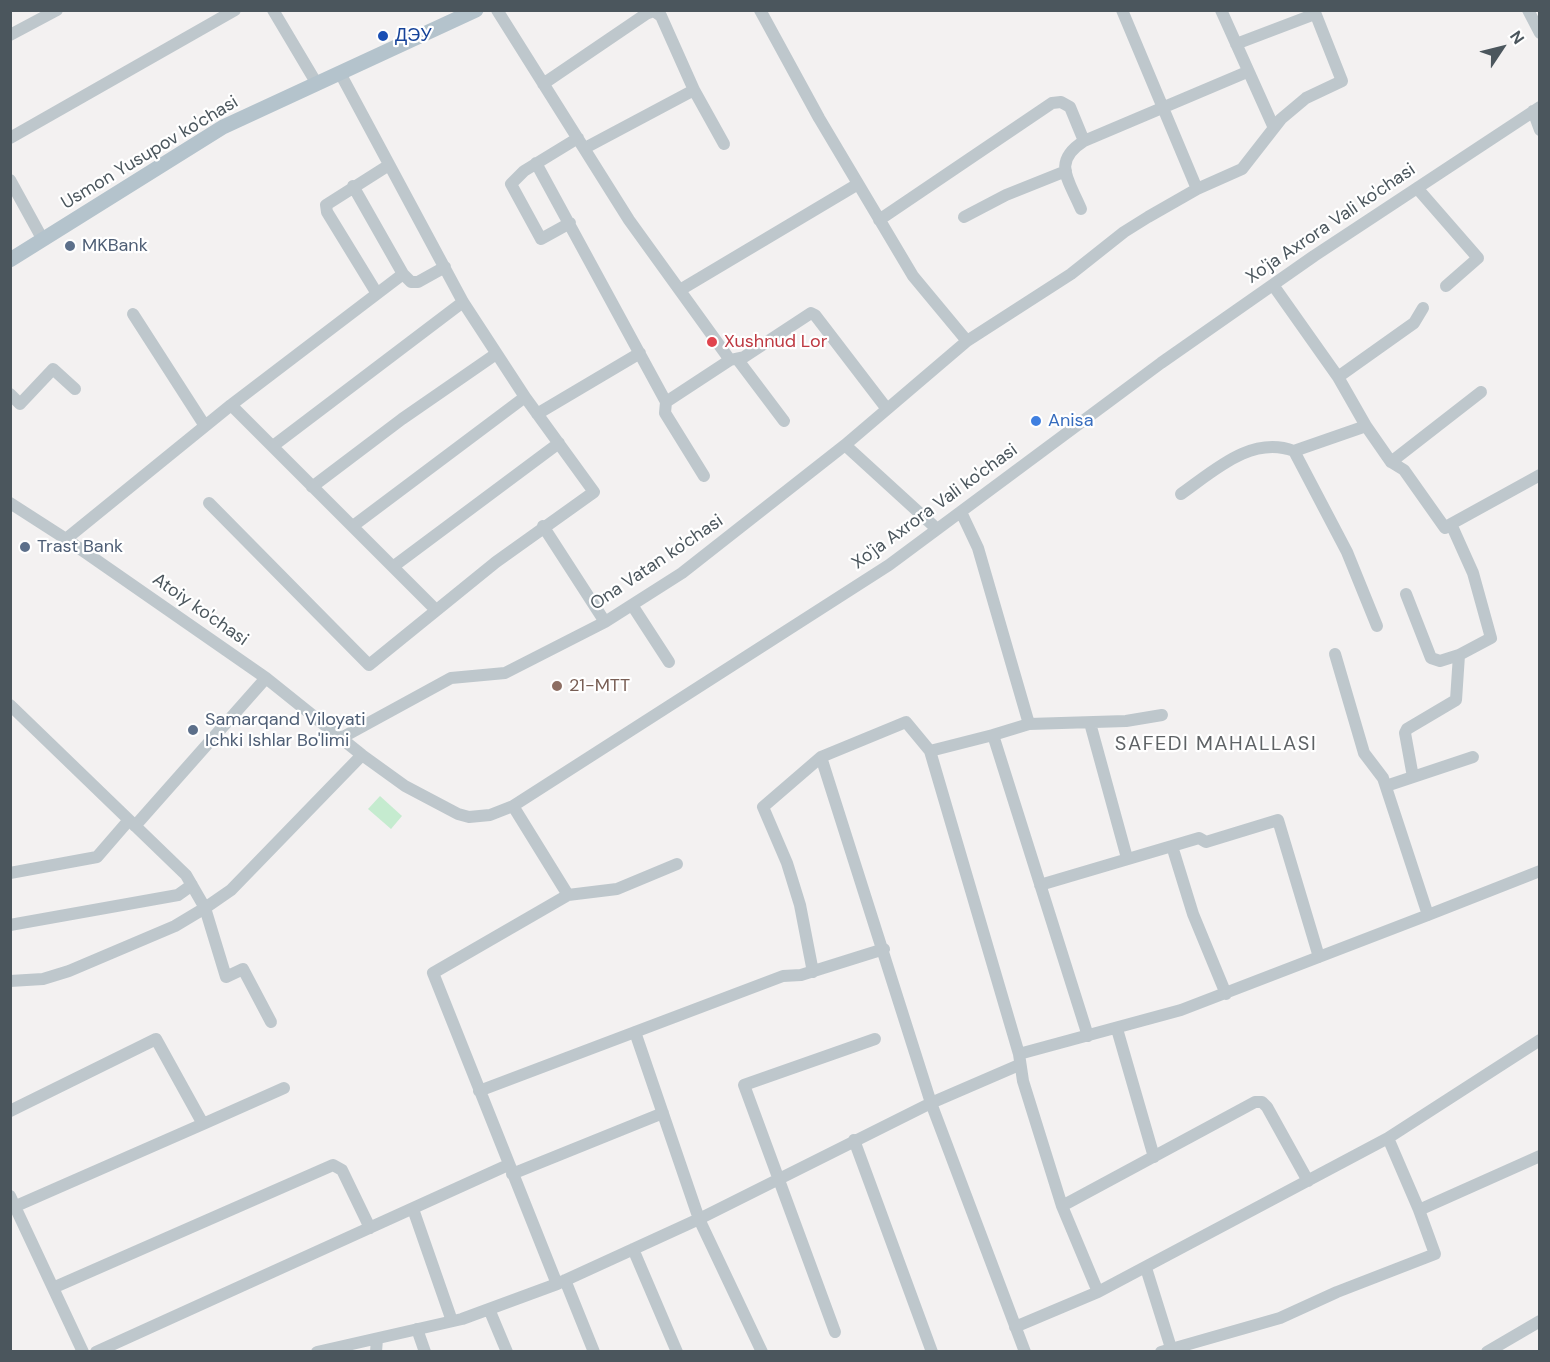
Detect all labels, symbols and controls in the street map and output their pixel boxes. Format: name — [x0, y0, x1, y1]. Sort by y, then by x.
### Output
north arrow — [1472, 18, 1532, 78]
place label: ДЭУ — [395, 25, 432, 47]
text: N — [1505, 27, 1529, 48]
marker: ДЭУ — [376, 29, 390, 43]
street label: Usmon Yusupov ko'chasi — [58, 92, 242, 214]
street label: Xo'ja Axrora Vali ko'chasi — [1242, 159, 1420, 289]
place label: MKBank — [82, 235, 148, 257]
marker: MKBank — [63, 239, 77, 253]
place label: Xushnud Lor — [724, 331, 827, 353]
marker: Xushnud Lor — [705, 335, 719, 349]
place label: Anisa — [1048, 410, 1093, 432]
marker: Anisa — [1029, 414, 1043, 428]
street label: Xo'ja Axrora Vali ko'chasi — [848, 440, 1022, 574]
street label: Ona Vatan ko'chasi — [586, 511, 728, 615]
place label: Trast Bank — [37, 536, 123, 558]
marker: Trast Bank — [18, 540, 32, 554]
street label: Atoiy ko'chasi — [148, 569, 252, 651]
place label: 21-MTT — [569, 675, 630, 697]
marker: 21-MTT — [550, 679, 564, 693]
place label: Samarqand Viloyati Ichki Ishlar Bo'limi — [205, 709, 366, 752]
marker: Samarqand Viloyati Ichki Ishlar Bo'limi — [186, 723, 200, 737]
district label: SAFEDI MAHALLASI — [1115, 733, 1317, 757]

